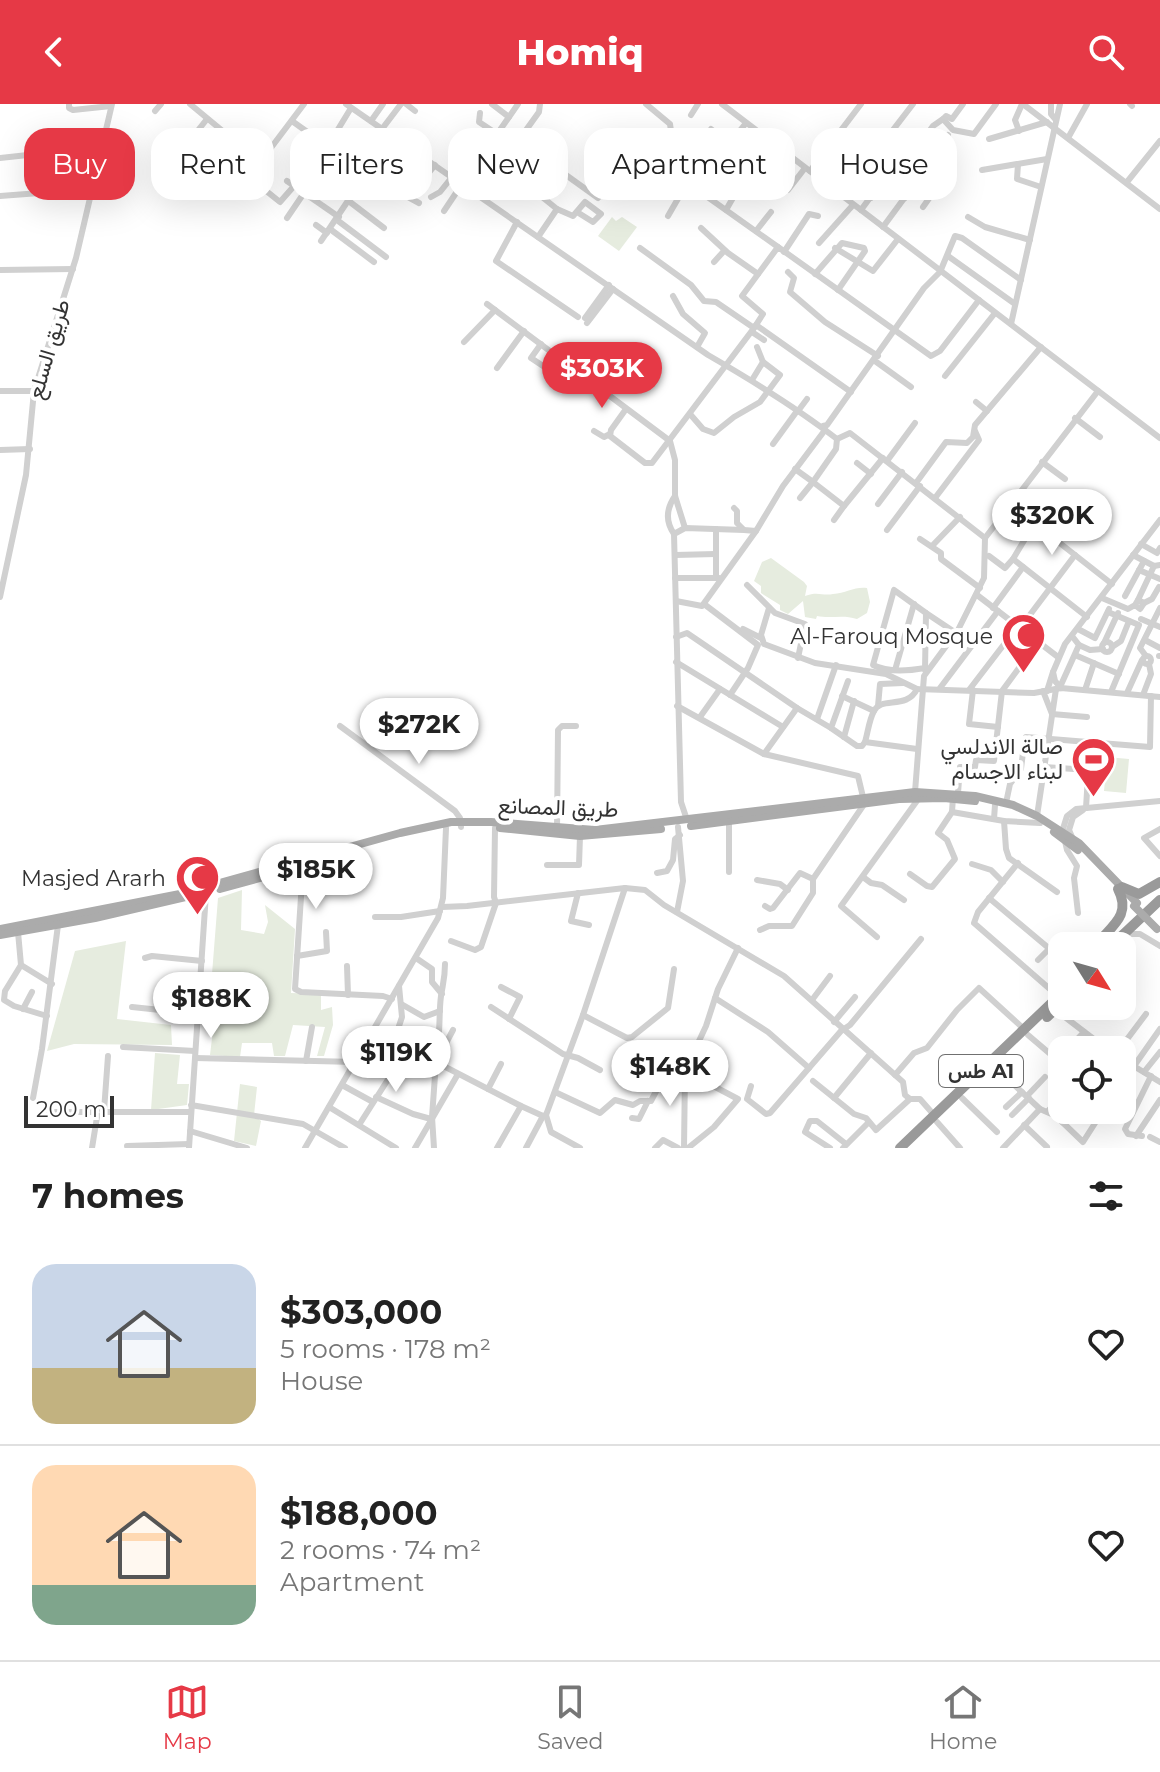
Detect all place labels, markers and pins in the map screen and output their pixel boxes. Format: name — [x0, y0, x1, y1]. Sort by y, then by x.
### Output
pin: $303K — [546, 342, 658, 410]
pin: $320K — [996, 489, 1108, 557]
mosque icon: Al-Farouq Mosque — [1000, 612, 1048, 675]
place label: Al-Farouq Mosque — [790, 623, 993, 650]
pin: $272K — [363, 698, 475, 766]
place label: صالة الاندلسي لبناء الاجسام — [941, 733, 1063, 786]
sports icon: صالة الاندلسي لبناء الاجسام — [1070, 735, 1118, 798]
pin: $185K — [260, 843, 372, 911]
mosque icon: Masjed Ararh — [173, 854, 221, 917]
place label: Masjed Ararh — [21, 865, 166, 892]
pin: $188K — [155, 972, 267, 1040]
pin: $119K — [340, 1026, 452, 1094]
pin: $148K — [614, 1040, 726, 1108]

